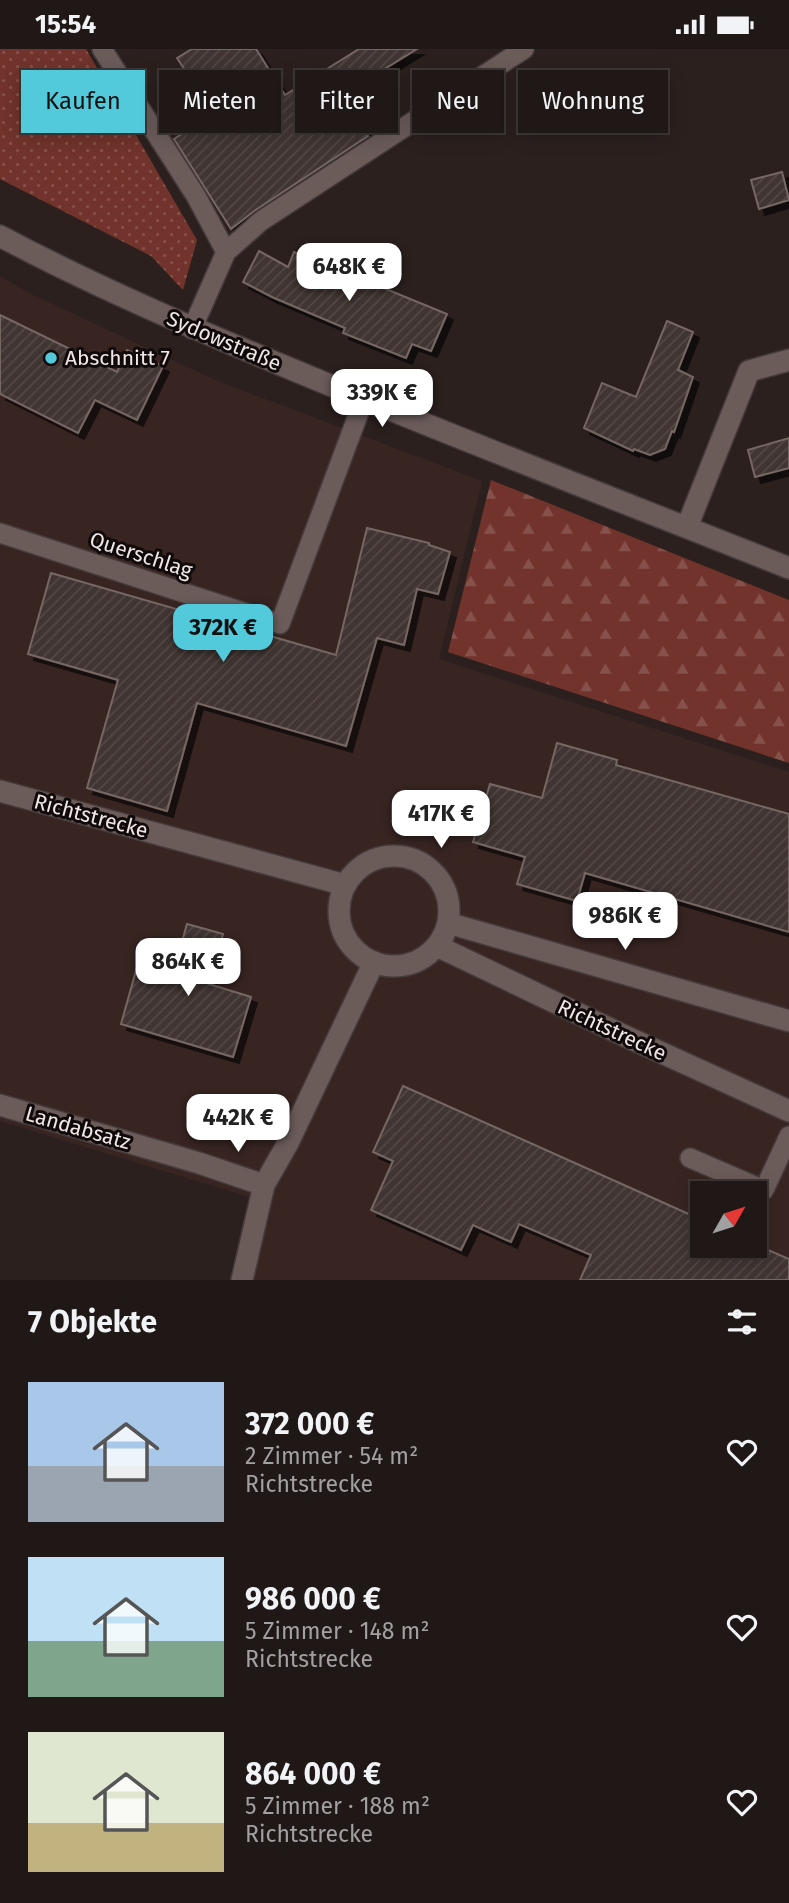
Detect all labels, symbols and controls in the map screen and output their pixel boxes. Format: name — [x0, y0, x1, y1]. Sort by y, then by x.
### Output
text: 15:54 — [35, 9, 96, 40]
chip: Kaufen — [21, 70, 145, 133]
chip: Mieten — [159, 70, 281, 133]
chip: Filter — [295, 70, 398, 133]
chip: Neu — [412, 70, 504, 133]
chip: Wohnung — [518, 70, 668, 133]
pin: 648K € — [292, 243, 406, 303]
text: 648K € — [313, 252, 385, 280]
street label: Sydowstraße — [163, 305, 285, 377]
place label: Abschnitt 7 — [65, 345, 170, 371]
marker: Abschnitt 7 — [43, 350, 59, 366]
pin: 339K € — [325, 369, 439, 429]
text: 339K € — [347, 378, 417, 406]
street label: Querschlag — [86, 526, 196, 584]
pin: 372K € — [166, 605, 280, 664]
text: 372K € — [189, 613, 257, 641]
street label: Richtstrecke — [31, 788, 151, 844]
pin: 417K € — [384, 791, 498, 850]
text: 417K € — [408, 799, 474, 827]
pin: 986K € — [568, 893, 682, 952]
text: 986K € — [589, 901, 661, 929]
pin: 864K € — [131, 939, 245, 998]
text: 864K € — [152, 947, 224, 975]
street label: Richtstrecke — [554, 994, 670, 1066]
pin: 442K € — [181, 1095, 295, 1154]
street label: Landabsatz — [22, 1101, 134, 1155]
text: 442K € — [202, 1103, 274, 1131]
north arrow — [690, 1181, 766, 1258]
map controls — [690, 1181, 767, 1258]
icon: filters — [723, 1303, 761, 1341]
text: 7 Objekte — [28, 1304, 157, 1340]
text: 372 000 € — [245, 1406, 374, 1442]
icon: home — [84, 1410, 168, 1494]
icon: heart — [723, 1433, 761, 1471]
text: 2 Zimmer · 54 m² — [245, 1442, 418, 1470]
text: Richtstrecke — [245, 1470, 373, 1498]
text: 986 000 € — [245, 1581, 381, 1617]
icon: home — [84, 1585, 168, 1669]
icon: heart — [723, 1608, 761, 1646]
text: 5 Zimmer · 148 m² — [245, 1617, 429, 1645]
text: Richtstrecke — [245, 1645, 373, 1673]
text: 864 000 € — [245, 1756, 381, 1792]
icon: home — [84, 1760, 168, 1844]
icon: heart — [723, 1783, 761, 1821]
text: 5 Zimmer · 188 m² — [245, 1792, 430, 1820]
text: Richtstrecke — [245, 1820, 373, 1848]

